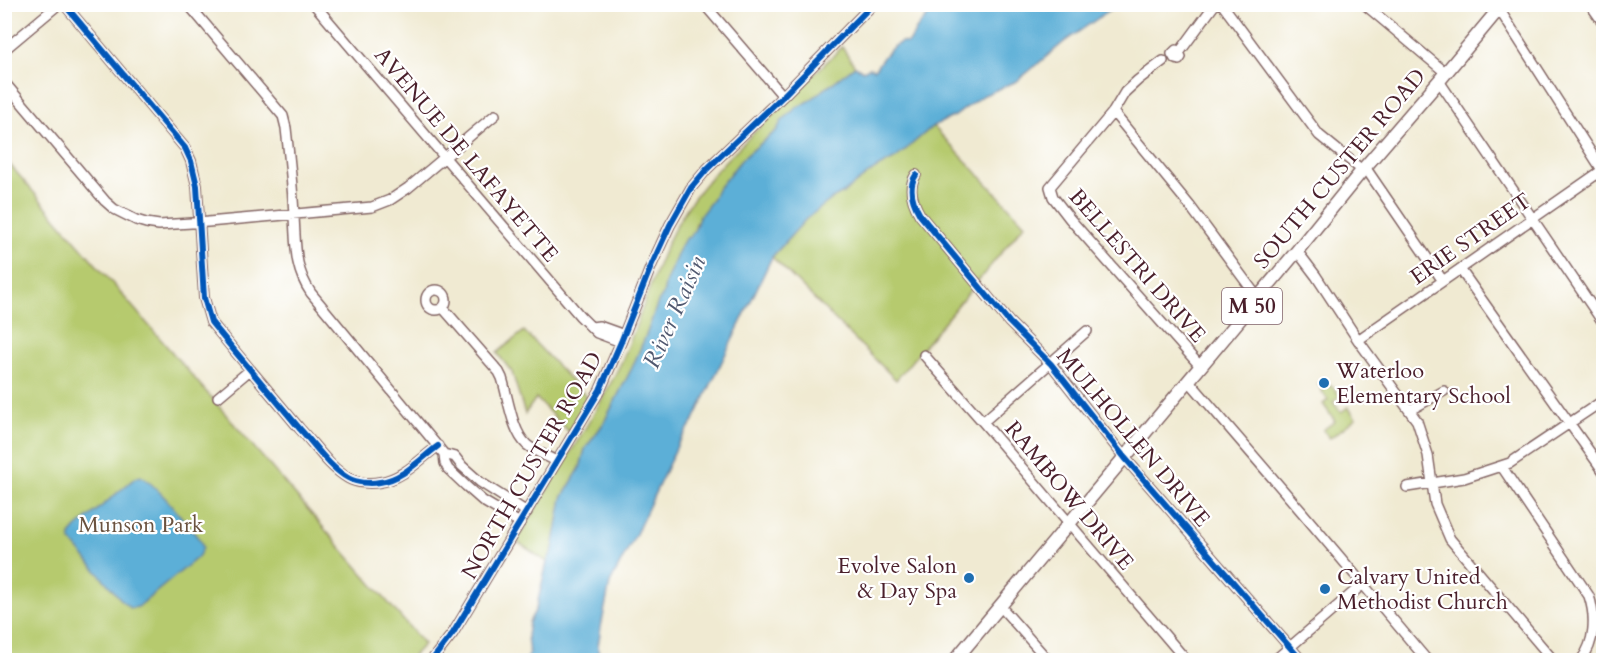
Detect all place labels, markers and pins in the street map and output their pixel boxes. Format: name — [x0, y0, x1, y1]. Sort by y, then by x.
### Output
place label: Waterloo Elementary School — [1335, 356, 1511, 411]
marker: Waterloo Elementary School — [1317, 376, 1331, 390]
place label: Evolve Salon & Day Spa — [837, 551, 957, 606]
place label: Calvary United Methodist Church — [1337, 562, 1508, 617]
marker: Evolve Salon & Day Spa — [962, 571, 976, 585]
marker: Calvary United Methodist Church — [1318, 582, 1332, 596]

